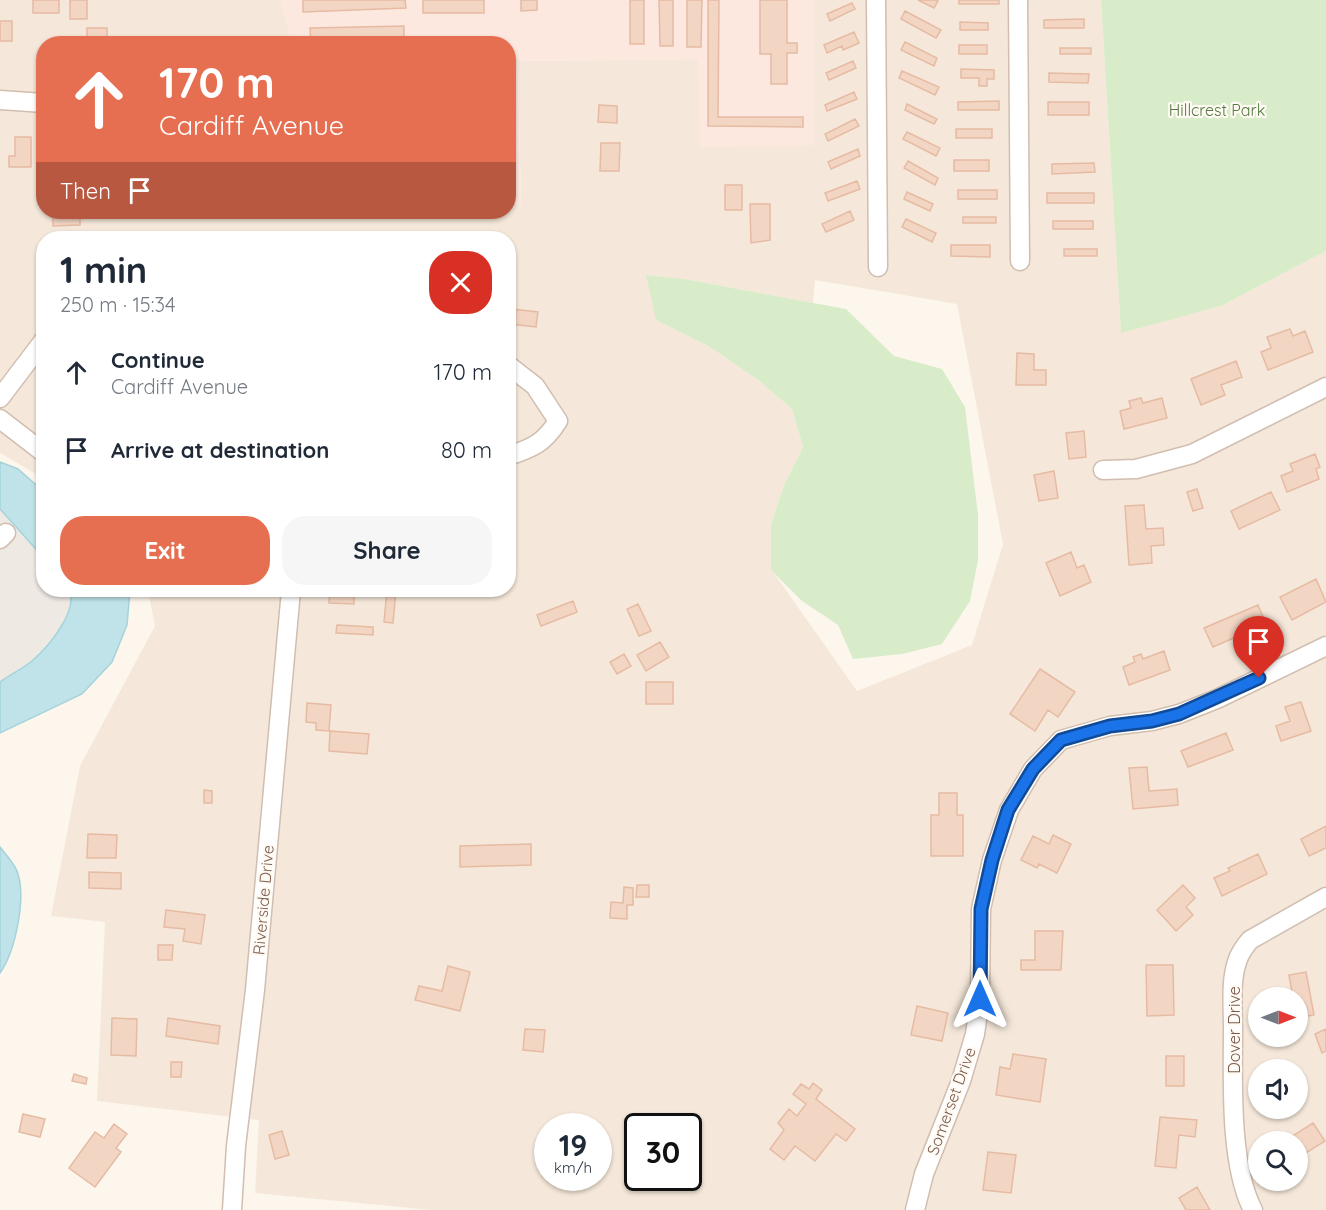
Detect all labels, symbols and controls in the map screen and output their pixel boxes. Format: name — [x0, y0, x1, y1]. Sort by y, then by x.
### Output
text: 170 m — [159, 56, 275, 109]
icon: ahead — [60, 60, 138, 138]
park label: Hillcrest Park — [1169, 100, 1265, 120]
text: Cardiff Avenue — [159, 108, 344, 142]
icon: arrive — [123, 174, 156, 207]
text: Then — [60, 177, 111, 205]
text: 1 min — [60, 247, 147, 292]
button: close — [429, 251, 492, 314]
text: 250 m · 15:34 — [60, 292, 175, 317]
text: Continue — [111, 346, 205, 374]
icon: ahead — [60, 356, 93, 389]
text: 170 m — [433, 358, 492, 386]
text: Cardiff Avenue — [111, 374, 248, 399]
icon: arrive — [60, 434, 93, 467]
text: Arrive at destination — [111, 436, 329, 464]
text: 80 m — [441, 436, 492, 464]
button: Exit — [60, 516, 270, 585]
button: Share — [282, 516, 492, 585]
pin — [1233, 616, 1284, 678]
icon: arrive — [1242, 625, 1275, 658]
street label: Riverside Drive — [248, 844, 278, 956]
position arrow — [948, 967, 1012, 1031]
street label: Dover Drive — [1224, 986, 1244, 1074]
north arrow — [1248, 987, 1308, 1047]
map controls — [1248, 987, 1308, 1191]
street label: Somerset Drive — [922, 1044, 980, 1158]
button: sound — [1248, 1059, 1308, 1119]
speed limit sign: 30 — [624, 1113, 702, 1191]
text: 19 — [559, 1126, 587, 1164]
button: search — [1248, 1131, 1308, 1191]
text: km/h — [554, 1158, 592, 1177]

